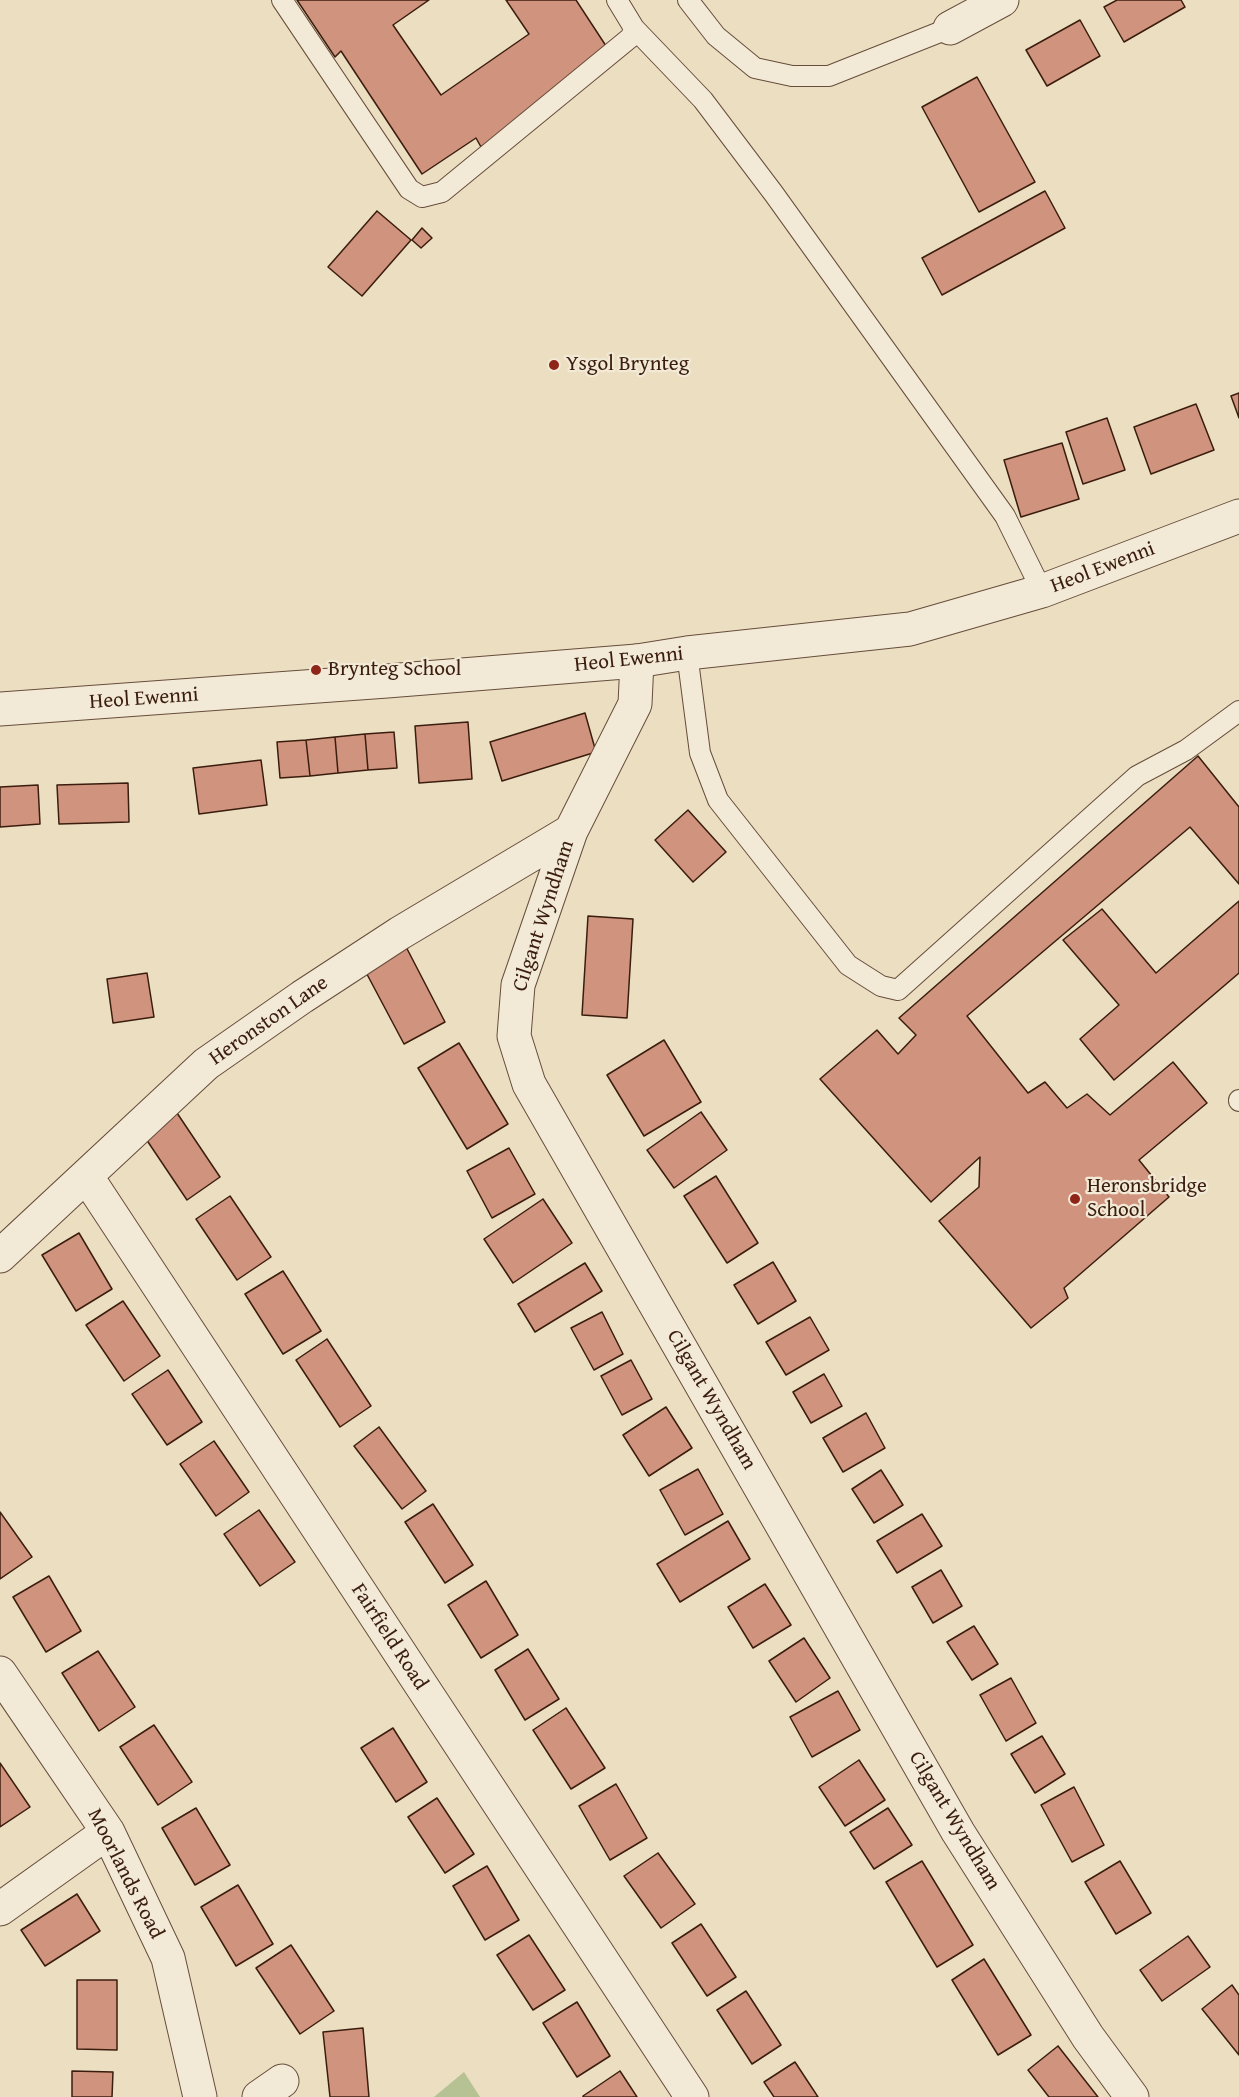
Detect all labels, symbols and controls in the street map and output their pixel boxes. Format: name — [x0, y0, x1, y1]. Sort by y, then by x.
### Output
place label: Ysgol Brynteg — [566, 352, 689, 378]
marker: Ysgol Brynteg — [547, 358, 561, 372]
street label: Heol Ewenni — [1047, 537, 1159, 599]
street label: Heol Ewenni — [573, 642, 685, 678]
place label: Brynteg School — [328, 657, 462, 683]
marker: Brynteg School — [309, 663, 323, 677]
street label: Heol Ewenni — [89, 683, 199, 715]
street label: Cilgant Wyndham — [508, 837, 580, 995]
street label: Heronston Lane — [205, 971, 333, 1071]
place label: Heronsbridge School — [1087, 1174, 1207, 1224]
marker: Heronsbridge School — [1068, 1192, 1082, 1206]
street label: Cilgant Wyndham — [661, 1325, 761, 1475]
street label: Fairfield Road — [345, 1579, 433, 1695]
street label: Cilgant Wyndham — [903, 1747, 1005, 1895]
street label: Moorlands Road — [81, 1805, 169, 1943]

